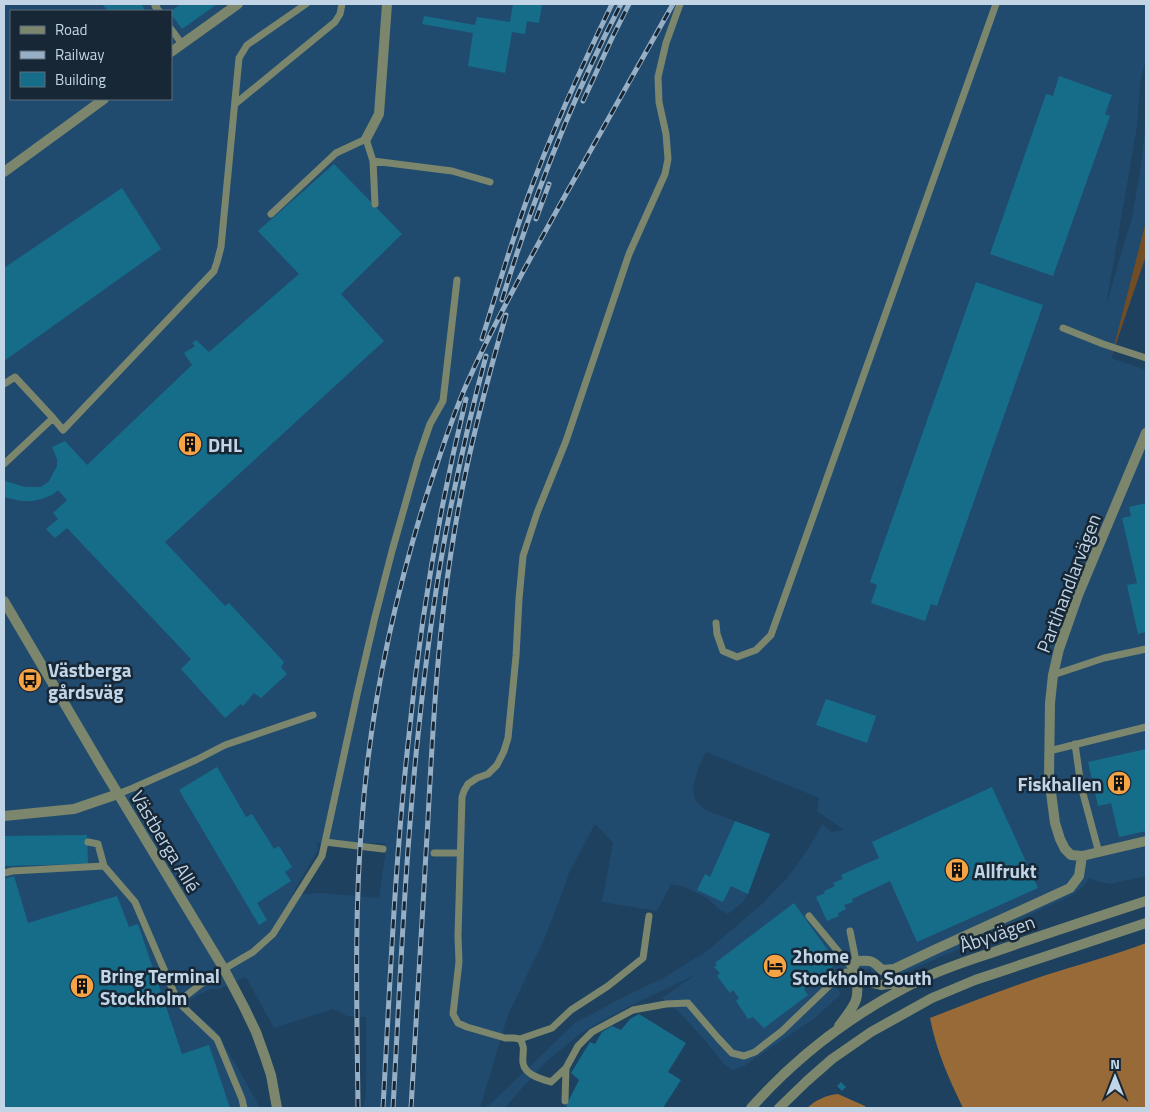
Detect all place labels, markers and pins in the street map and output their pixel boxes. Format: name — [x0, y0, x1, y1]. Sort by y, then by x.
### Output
place label: DHL — [208, 430, 242, 459]
building icon: DHL — [177, 431, 203, 457]
place label: Västberga gårdsväg — [48, 655, 132, 706]
bus stop icon: Västberga gårdsväg — [17, 667, 43, 693]
place label: Fiskhallen — [1018, 769, 1102, 798]
building icon: Fiskhallen — [1106, 770, 1132, 796]
place label: Allfrukt — [974, 856, 1037, 885]
building icon: Allfrukt — [944, 857, 970, 883]
place label: 2home Stockholm South — [792, 941, 932, 992]
hotel icon: 2home Stockholm South — [762, 953, 788, 979]
place label: Bring Terminal Stockholm — [100, 961, 220, 1012]
building icon: Bring Terminal Stockholm — [69, 973, 95, 999]

